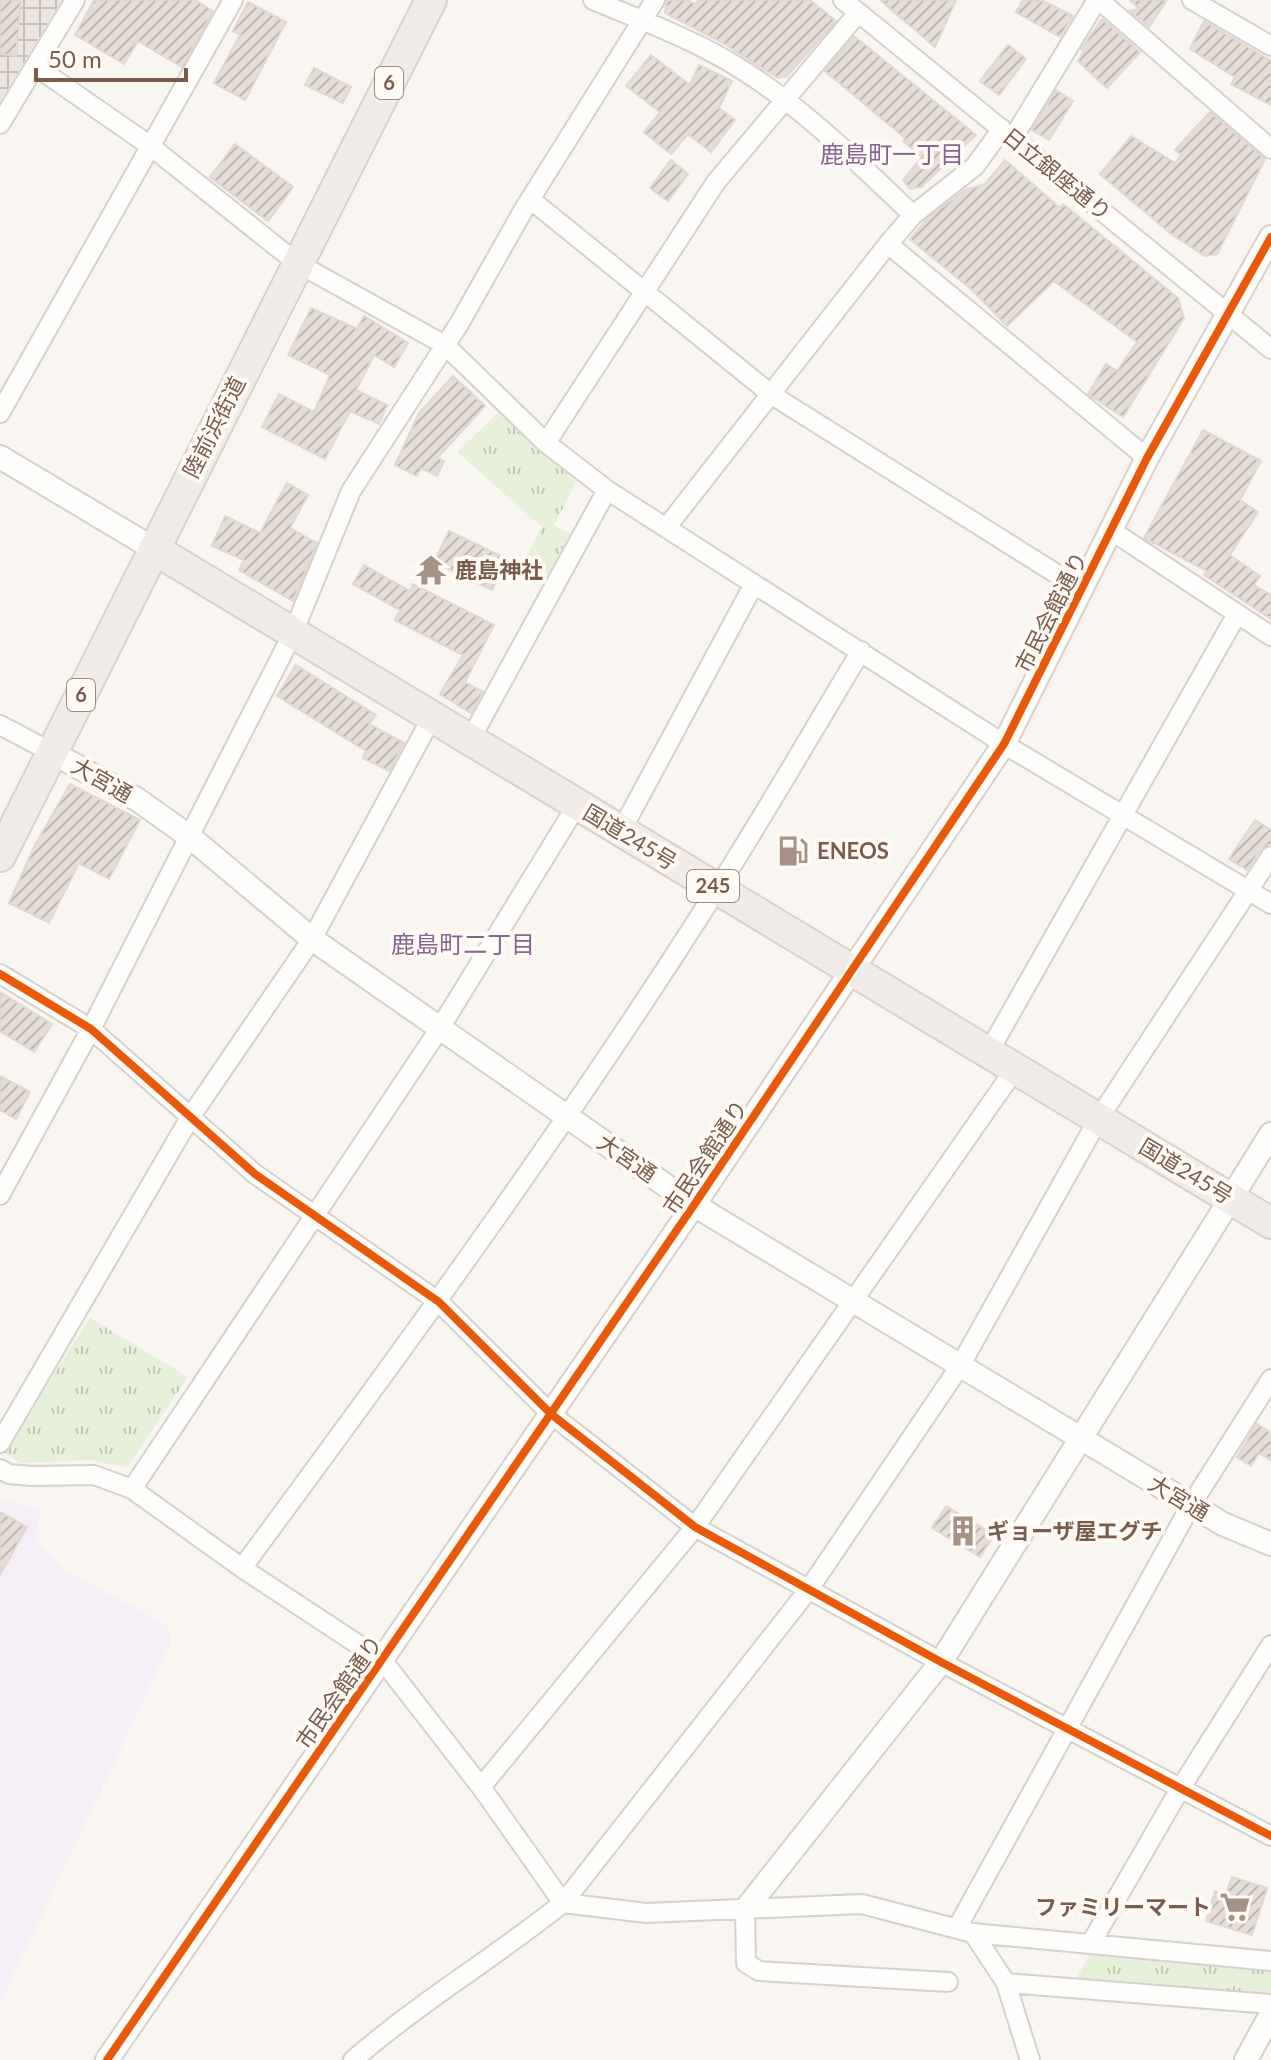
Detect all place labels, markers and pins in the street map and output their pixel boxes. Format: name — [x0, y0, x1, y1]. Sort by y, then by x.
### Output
temple icon: 鹿島神社 — [414, 553, 448, 587]
place label: 鹿島神社 — [455, 556, 543, 583]
fuel station icon: ENEOS — [776, 834, 810, 868]
place label: ENEOS — [817, 837, 889, 864]
building icon: ギョーザ屋エグチ — [946, 1514, 980, 1548]
place label: ギョーザ屋エグチ — [987, 1517, 1163, 1544]
supermarket icon: ファミリーマート — [1218, 1890, 1252, 1924]
place label: ファミリーマート — [1035, 1893, 1211, 1920]

